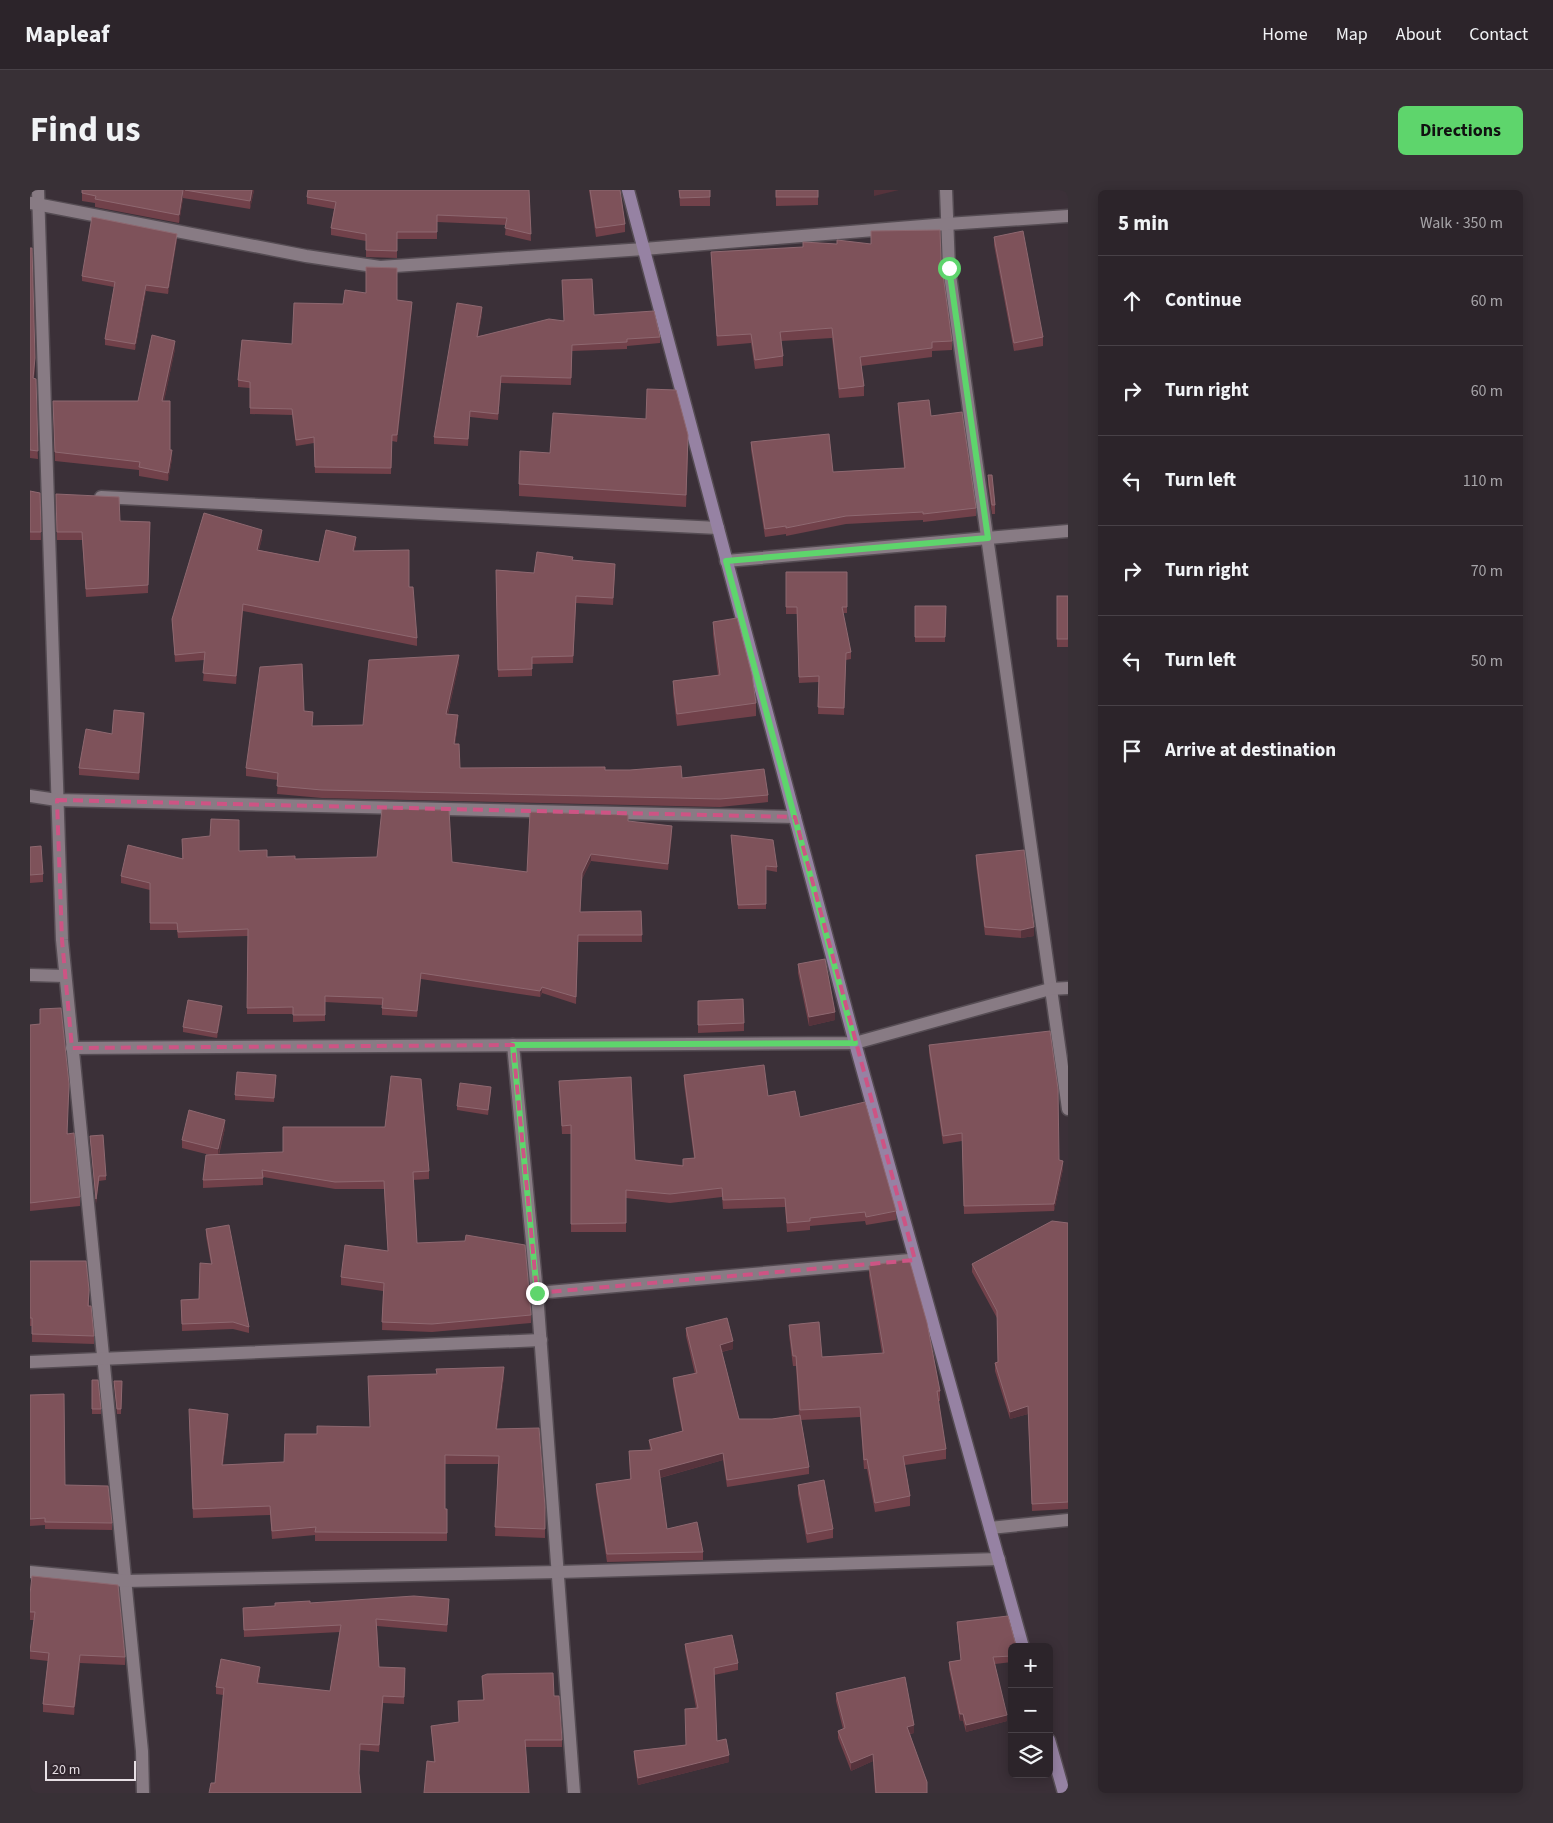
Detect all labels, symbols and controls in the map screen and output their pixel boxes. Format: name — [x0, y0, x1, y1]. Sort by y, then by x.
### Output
text: Mapleaf — [25, 17, 110, 52]
text: Home — [1262, 22, 1308, 47]
text: Map — [1336, 22, 1368, 47]
text: About — [1396, 22, 1441, 47]
text: Contact — [1469, 22, 1528, 47]
text: Find us — [30, 105, 140, 155]
button: Directions — [1398, 106, 1523, 155]
text: 5 min — [1118, 208, 1169, 238]
text: Walk · 350 m — [1420, 212, 1503, 234]
route start — [938, 257, 961, 280]
icon: ahead — [1118, 287, 1146, 315]
text: Continue — [1165, 287, 1242, 314]
text: 60 m — [1471, 290, 1503, 312]
icon: right — [1118, 377, 1146, 405]
text: Turn right — [1165, 377, 1249, 404]
text: 60 m — [1471, 380, 1503, 402]
icon: left — [1118, 467, 1146, 495]
text: Turn left — [1165, 467, 1236, 494]
text: 110 m — [1463, 470, 1503, 492]
icon: right — [1118, 557, 1146, 585]
text: Turn right — [1165, 557, 1249, 584]
text: 70 m — [1471, 560, 1503, 582]
icon: left — [1118, 647, 1146, 675]
text: Turn left — [1165, 647, 1236, 674]
text: 50 m — [1471, 650, 1503, 672]
icon: arrive — [1118, 737, 1146, 765]
text: Arrive at destination — [1165, 737, 1336, 764]
route end — [526, 1282, 549, 1305]
map controls — [1008, 1643, 1053, 1778]
button: + — [1008, 1643, 1053, 1688]
button: − — [1008, 1688, 1053, 1733]
button: layers — [1008, 1733, 1053, 1778]
scale bar — [45, 1758, 136, 1781]
text: 20 m — [52, 1760, 80, 1780]

